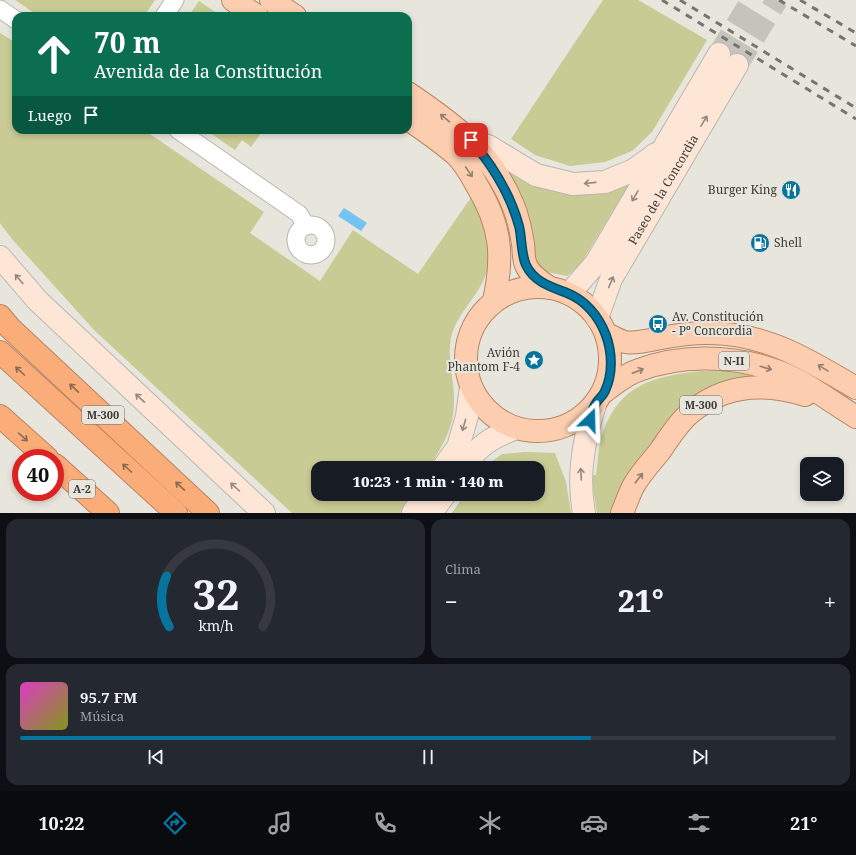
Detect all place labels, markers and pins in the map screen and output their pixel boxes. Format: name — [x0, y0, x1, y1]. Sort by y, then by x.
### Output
pin — [454, 123, 488, 157]
restaurant icon: Burger King — [780, 179, 802, 201]
place label: Burger King — [708, 181, 778, 198]
fuel station icon: Shell — [749, 232, 771, 254]
place label: Shell — [774, 234, 802, 251]
place label: Av. Constitución - Pº Concordia — [672, 308, 764, 339]
bus stop icon: Av. Constitución - Pº Concordia — [647, 313, 669, 335]
place label: Avión Phantom F-4 — [448, 344, 520, 375]
place icon: Avión Phantom F-4 — [523, 349, 545, 371]

